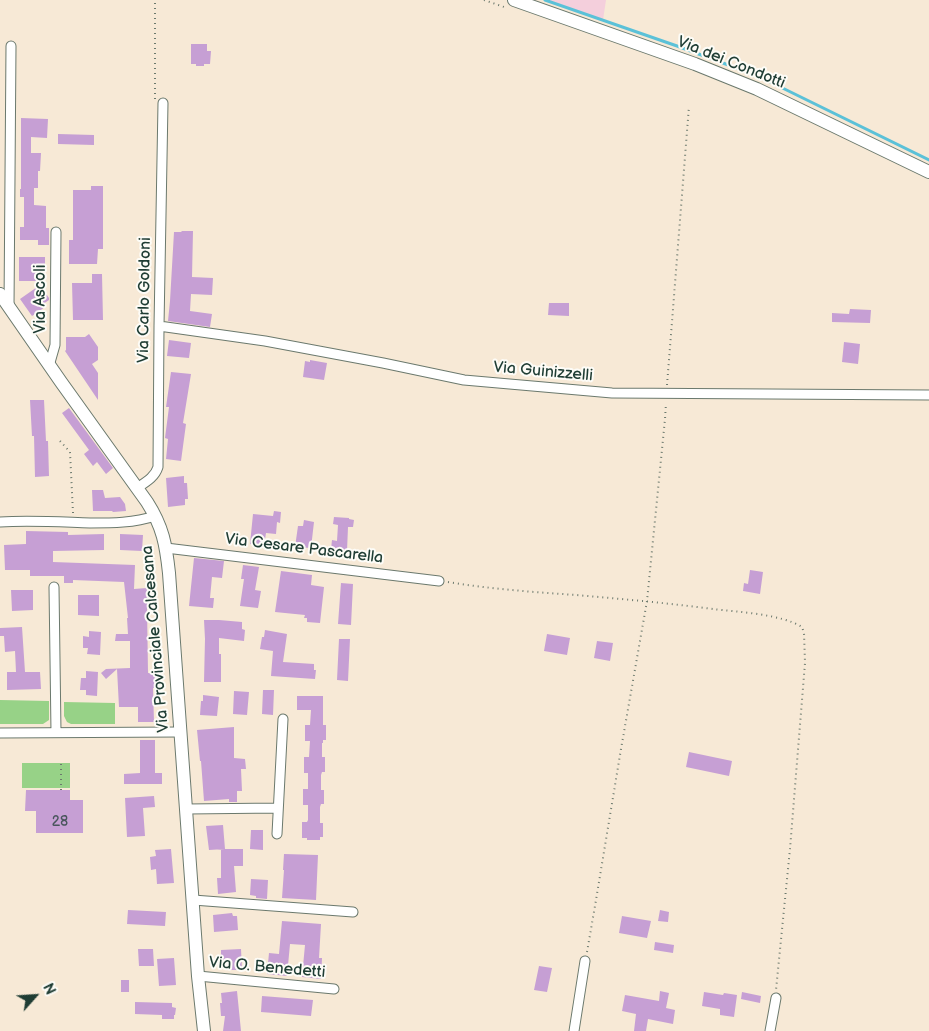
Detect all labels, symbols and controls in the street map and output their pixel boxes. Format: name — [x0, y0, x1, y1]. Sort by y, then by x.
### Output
street label: Via dei Condotti — [674, 33, 788, 93]
street label: Via Carlo Goldoni — [134, 237, 156, 363]
street label: Via Ascoli — [31, 264, 51, 334]
street label: Via Guinizzelli — [492, 358, 594, 386]
street label: Via Cesare Pascarella — [224, 530, 384, 568]
street label: Via Provinciale Calcesana — [138, 545, 174, 733]
house number: 28 — [52, 814, 68, 830]
street label: Via O. Benedetti — [208, 953, 326, 983]
north arrow — [10, 971, 60, 1021]
text: N — [39, 981, 59, 998]

